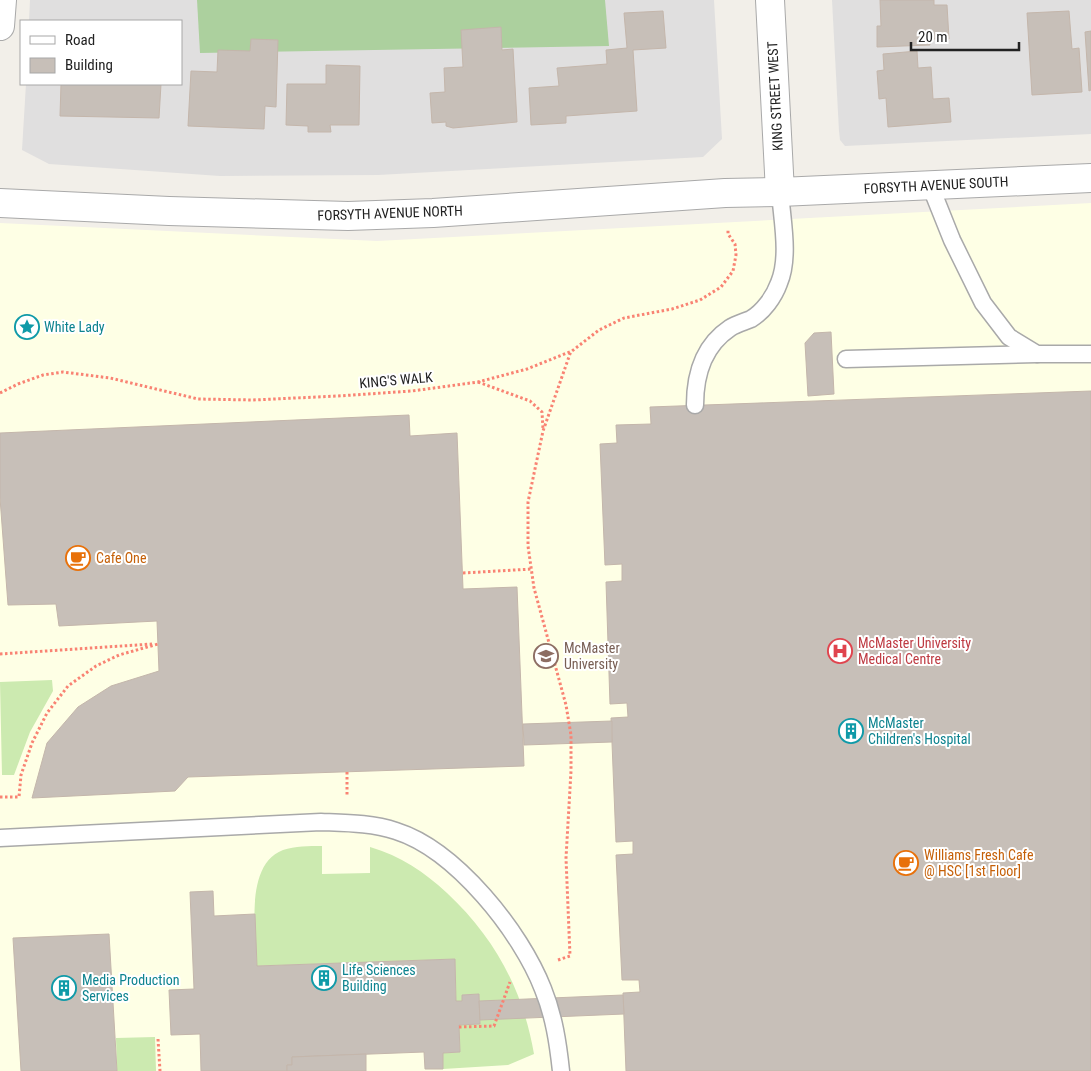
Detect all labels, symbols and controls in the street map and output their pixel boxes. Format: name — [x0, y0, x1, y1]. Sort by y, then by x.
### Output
legend — [20, 20, 182, 85]
scale bar — [911, 20, 1018, 52]
text: 20 m — [918, 28, 948, 46]
text: Road — [65, 31, 95, 49]
street label: KING STREET WEST — [764, 41, 786, 151]
text: Building — [65, 56, 113, 74]
street label: FORSYTH AVENUE SOUTH — [863, 173, 1009, 197]
street label: FORSYTH AVENUE NORTH — [317, 202, 463, 224]
place icon: White Lady — [14, 314, 40, 340]
place label: White Lady — [44, 319, 105, 335]
street label: KING'S WALK — [359, 369, 434, 391]
cafe icon: Cafe One — [65, 545, 91, 571]
place label: Cafe One — [96, 550, 147, 566]
place label: McMaster University Medical Centre — [858, 635, 971, 667]
hospital icon: McMaster University Medical Centre — [827, 638, 853, 664]
place label: McMaster University — [564, 640, 620, 672]
school or university icon: McMaster University — [533, 643, 559, 669]
place label: McMaster Children's Hospital — [868, 715, 971, 747]
building icon: McMaster Children's Hospital — [838, 718, 864, 744]
place label: Williams Fresh Cafe @ HSC [1st Floor] — [924, 847, 1034, 879]
cafe icon: Williams Fresh Cafe @ HSC [1st Floor] — [893, 850, 919, 876]
place label: Life Sciences Building — [342, 962, 416, 994]
building icon: Life Sciences Building — [311, 965, 337, 991]
place label: Media Production Services — [82, 972, 179, 1004]
building icon: Media Production Services — [51, 975, 77, 1001]

